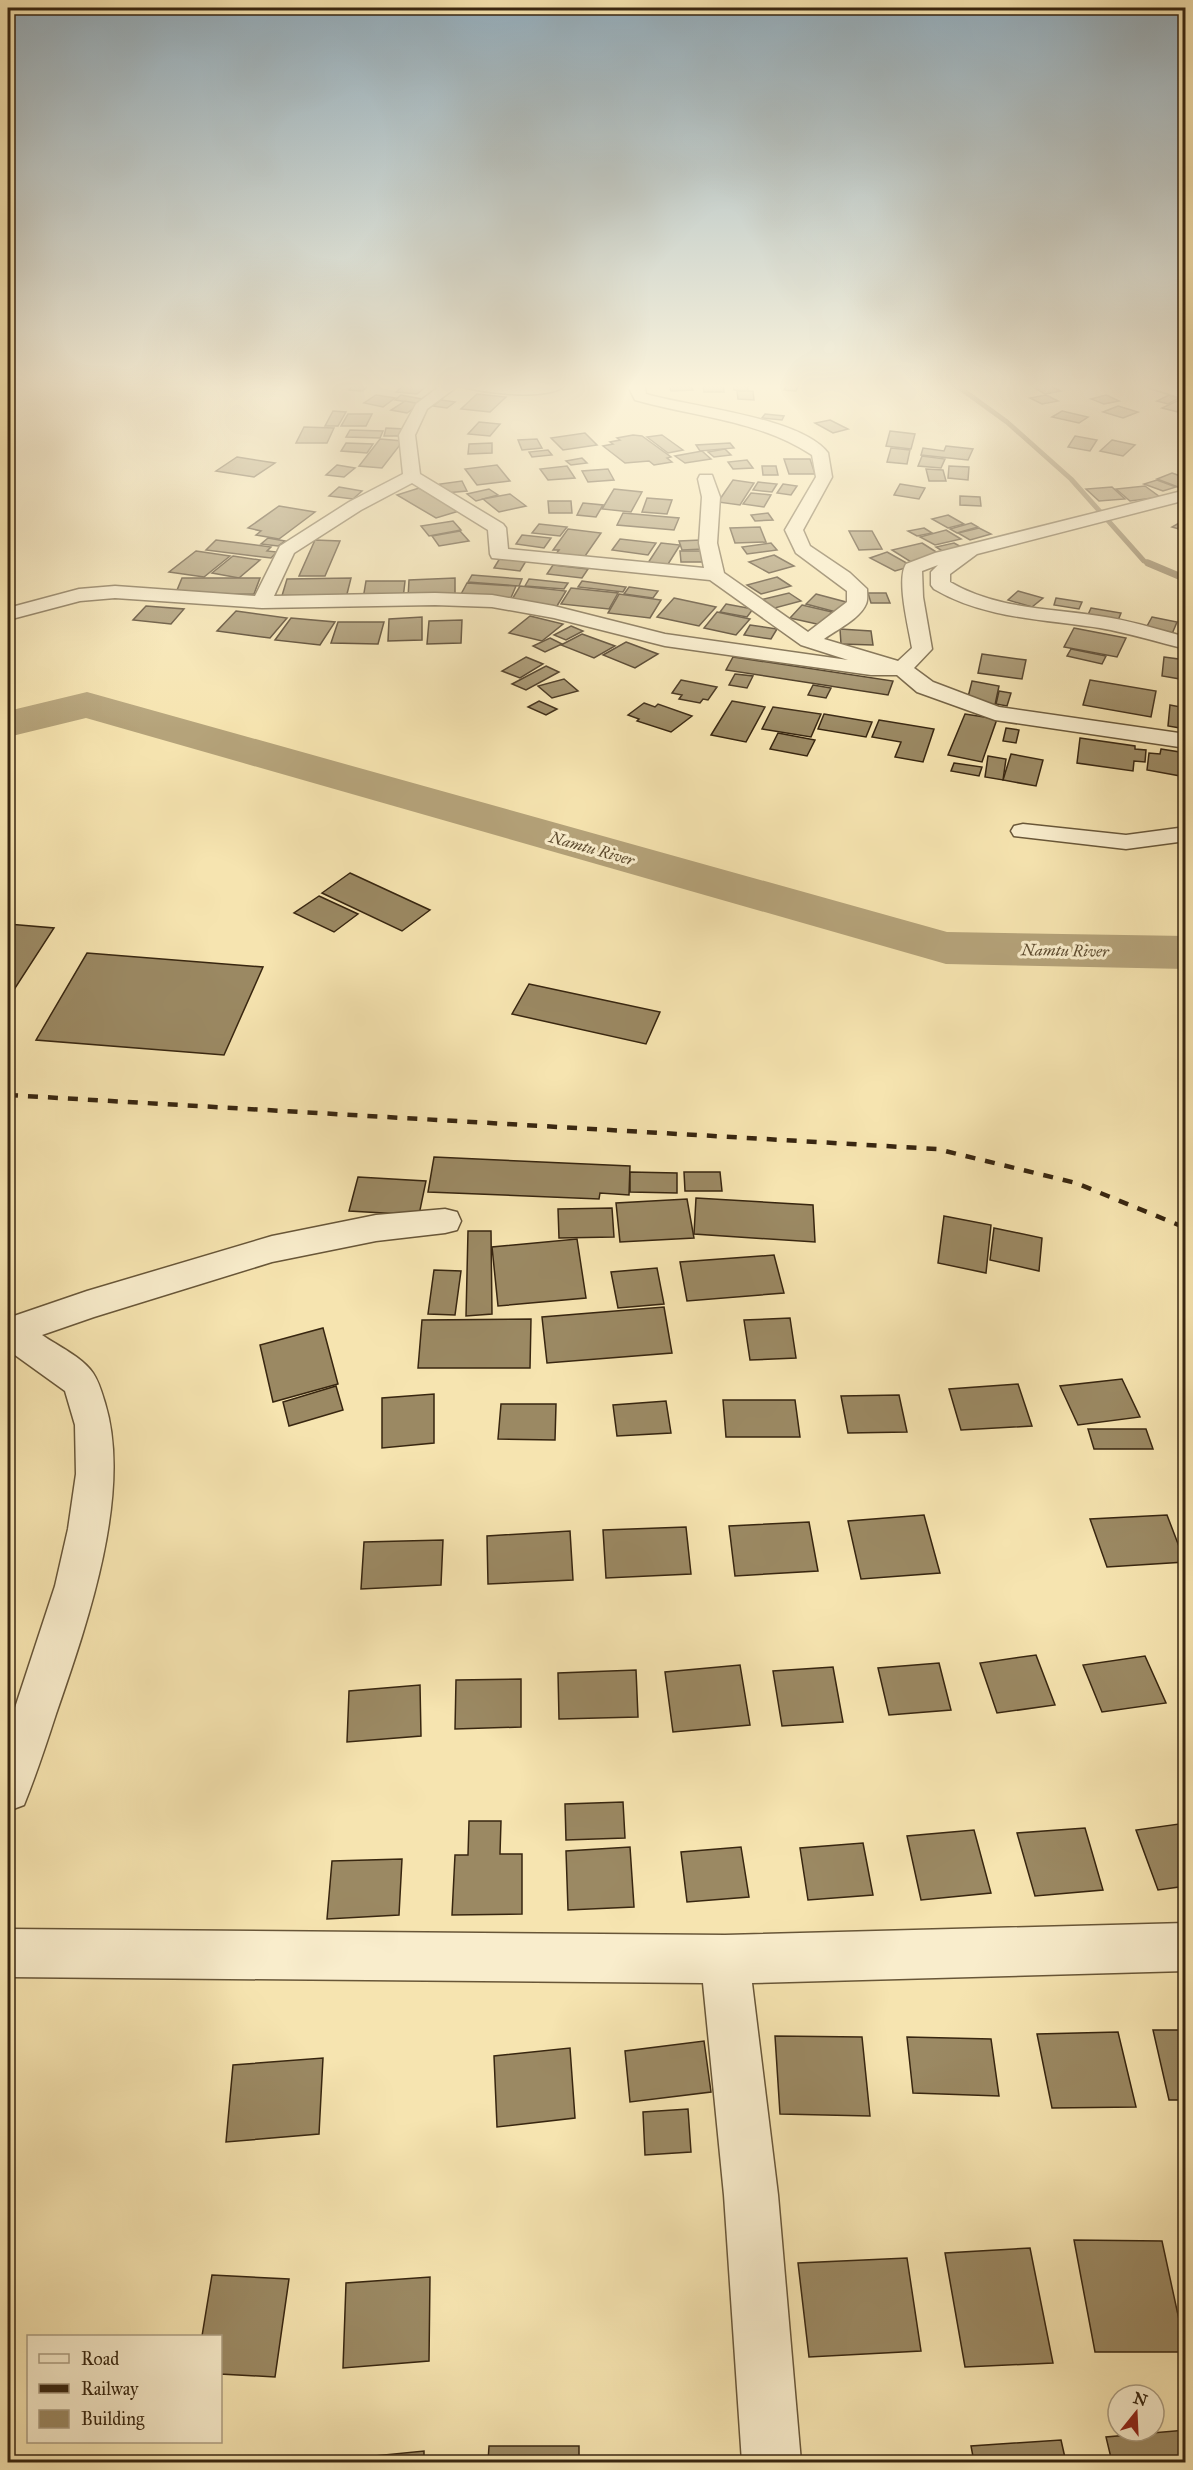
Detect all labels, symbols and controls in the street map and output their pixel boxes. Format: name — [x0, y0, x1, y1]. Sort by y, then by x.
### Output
water label: Namtu River — [546, 827, 638, 870]
water label: Namtu River — [1020, 940, 1110, 961]
legend — [27, 2335, 222, 2443]
text: Road — [81, 2348, 119, 2370]
text: Railway — [81, 2378, 139, 2400]
north arrow — [1106, 2383, 1166, 2443]
text: N — [1131, 2388, 1150, 2410]
text: Building — [81, 2408, 145, 2431]

